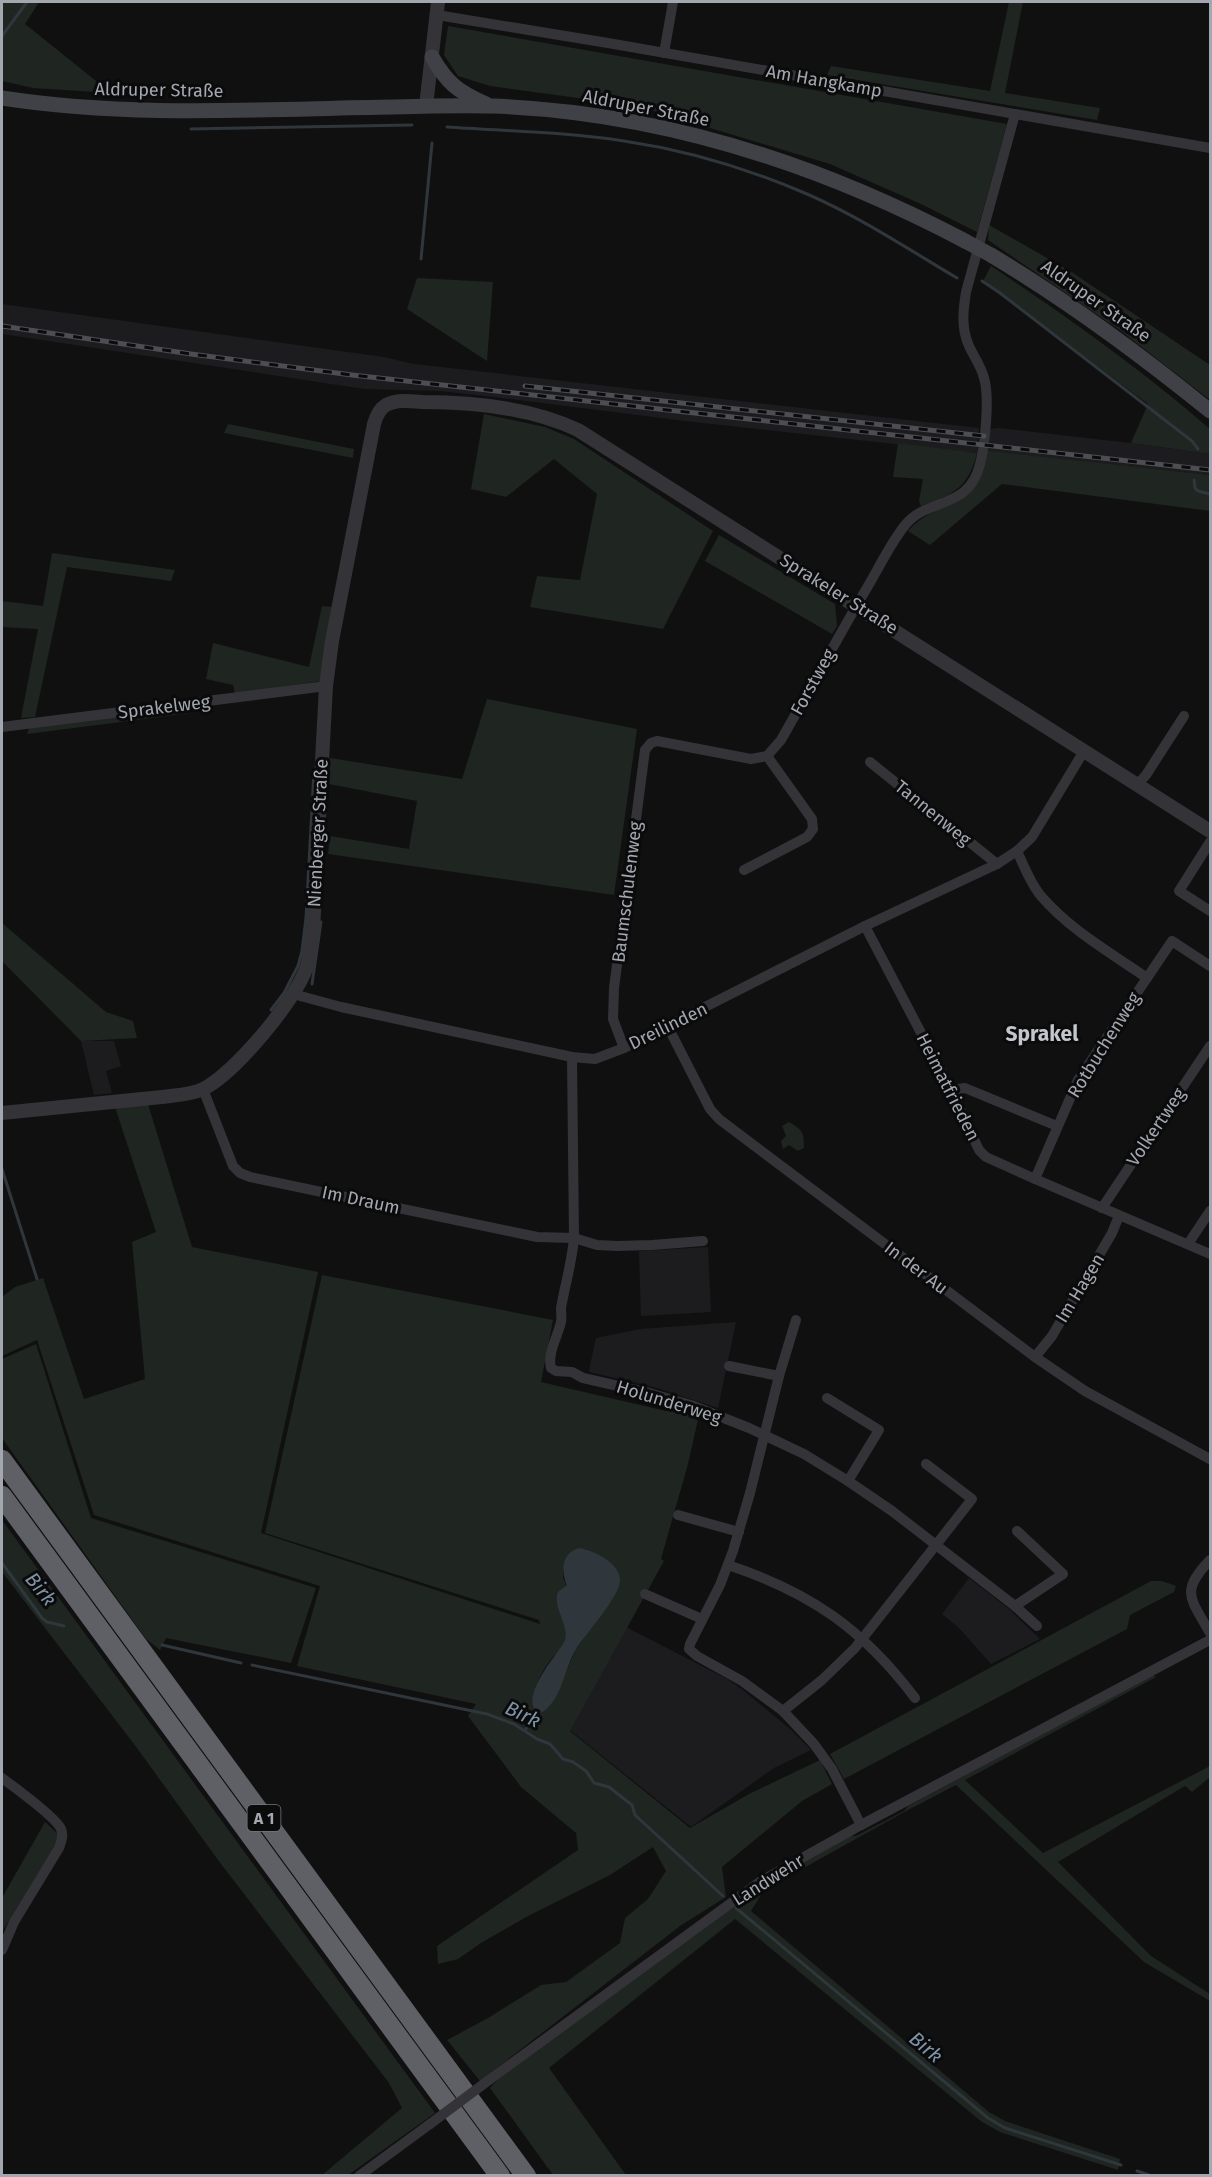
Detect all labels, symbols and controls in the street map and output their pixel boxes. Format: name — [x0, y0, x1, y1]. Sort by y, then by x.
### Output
street label: Am Hangkamp — [764, 60, 884, 102]
street label: Aldruper Straße — [94, 78, 224, 102]
street label: Aldruper Straße — [581, 85, 711, 131]
street label: Aldruper Straße — [1037, 255, 1155, 347]
street label: Sprakeler Straße — [776, 549, 902, 639]
street label: Forstweg — [786, 644, 840, 719]
street label: Sprakelweg — [117, 690, 212, 724]
street label: Nienberger Straße — [303, 758, 333, 908]
street label: Tannenweg — [890, 776, 976, 851]
street label: Baumschulenweg — [607, 819, 647, 964]
street label: Rotbuchenweg — [1063, 988, 1146, 1102]
street label: Dreilinden — [625, 998, 711, 1054]
district label: Sprakel — [1006, 1021, 1079, 1047]
street label: Heimatfrieden — [911, 1030, 985, 1144]
street label: Volkertweg — [1122, 1083, 1191, 1170]
street label: Im Draum — [320, 1181, 402, 1219]
street label: In der Au — [880, 1237, 952, 1299]
street label: Im Hagen — [1051, 1249, 1109, 1327]
street label: Holunderweg — [614, 1376, 725, 1429]
water label: Birk — [20, 1567, 62, 1611]
water label: Birk — [502, 1695, 545, 1733]
road number: A 1 — [248, 1805, 280, 1831]
street label: Landwehr — [728, 1849, 808, 1911]
water label: Birk — [904, 2026, 948, 2068]

